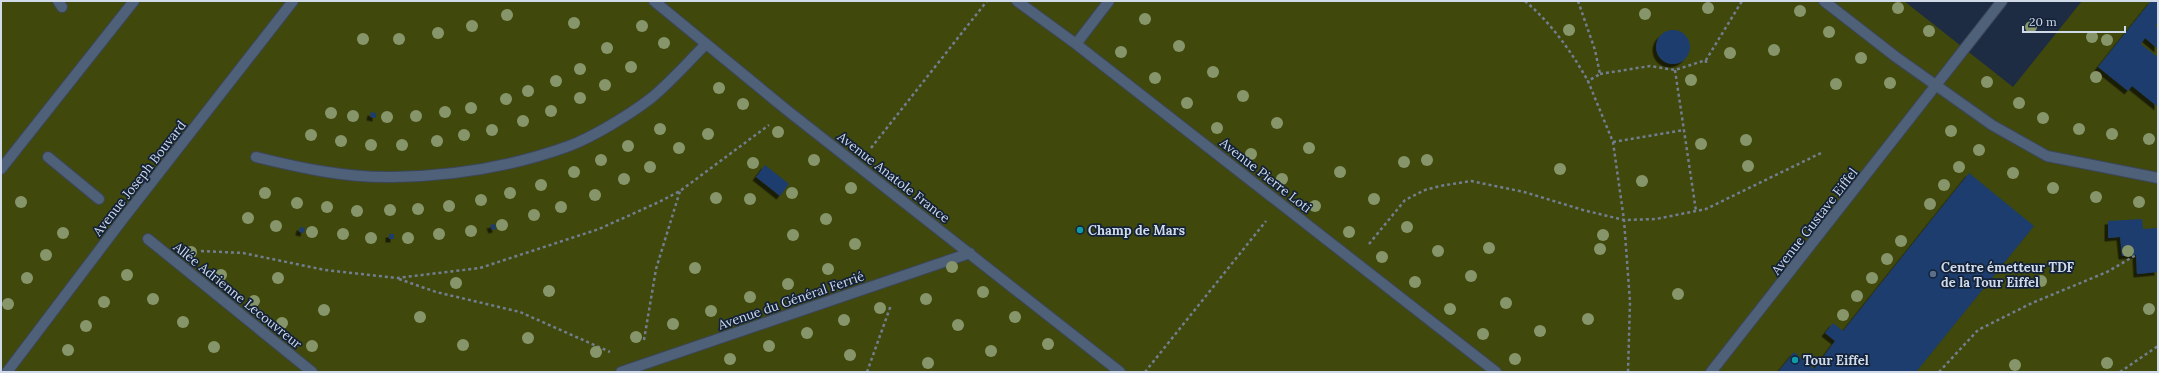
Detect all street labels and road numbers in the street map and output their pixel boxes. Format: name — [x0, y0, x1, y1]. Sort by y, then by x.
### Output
street label: Avenue Joseph Bouvard — [88, 117, 190, 240]
street label: Avenue Anatole France — [833, 128, 953, 227]
street label: Avenue Pierre Loti — [1216, 134, 1315, 217]
street label: Avenue Gustave Eiffel — [1767, 164, 1862, 279]
street label: Allée Adrienne Lecouvreur — [169, 238, 306, 353]
street label: Avenue du Général Ferrié — [715, 267, 867, 334]

